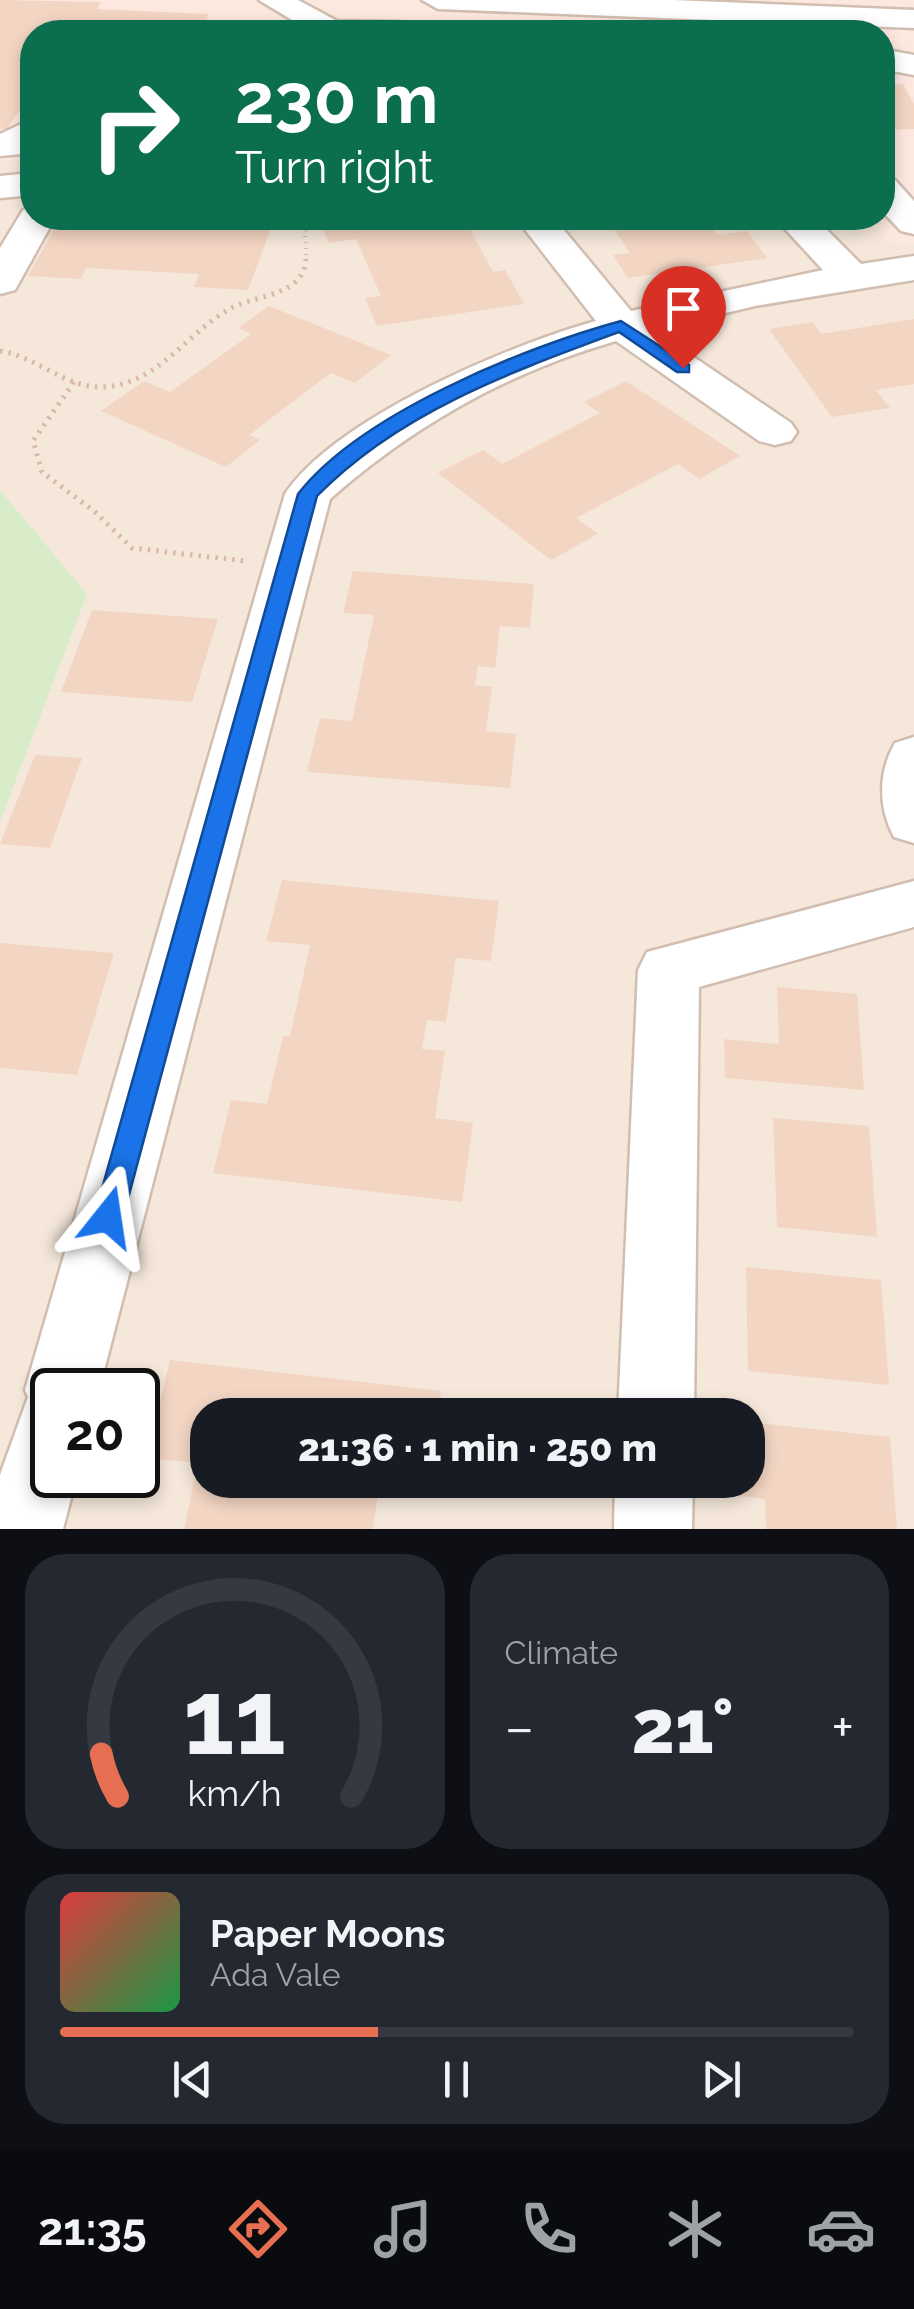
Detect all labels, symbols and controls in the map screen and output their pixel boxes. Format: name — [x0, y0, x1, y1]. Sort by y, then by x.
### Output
text: 230 m — [235, 57, 439, 139]
icon: right — [70, 60, 200, 190]
text: Turn right — [235, 141, 433, 194]
pin — [641, 266, 726, 369]
icon: arrive — [656, 281, 711, 336]
position arrow — [56, 1165, 160, 1269]
speed limit sign: 20 — [30, 1368, 160, 1498]
text: 21:36 · 1 min · 250 m — [298, 1425, 657, 1470]
text: Climate — [505, 1634, 618, 1671]
text: 11 — [183, 1656, 286, 1778]
text: 21° — [631, 1682, 734, 1771]
text: − — [505, 1695, 534, 1760]
text: + — [831, 1695, 854, 1760]
text: km/h — [188, 1772, 282, 1814]
text: Paper Moons — [210, 1911, 445, 1956]
text: Ada Vale — [210, 1956, 341, 1993]
icon: previous — [165, 2052, 220, 2107]
icon: pause — [429, 2052, 484, 2107]
icon: next — [694, 2052, 749, 2107]
icon: directions — [223, 2194, 293, 2264]
icon: music — [368, 2194, 438, 2264]
icon: phone — [514, 2194, 584, 2264]
icon: climate — [660, 2194, 730, 2264]
icon: car — [806, 2194, 876, 2264]
text: 21:35 — [38, 2203, 147, 2256]

